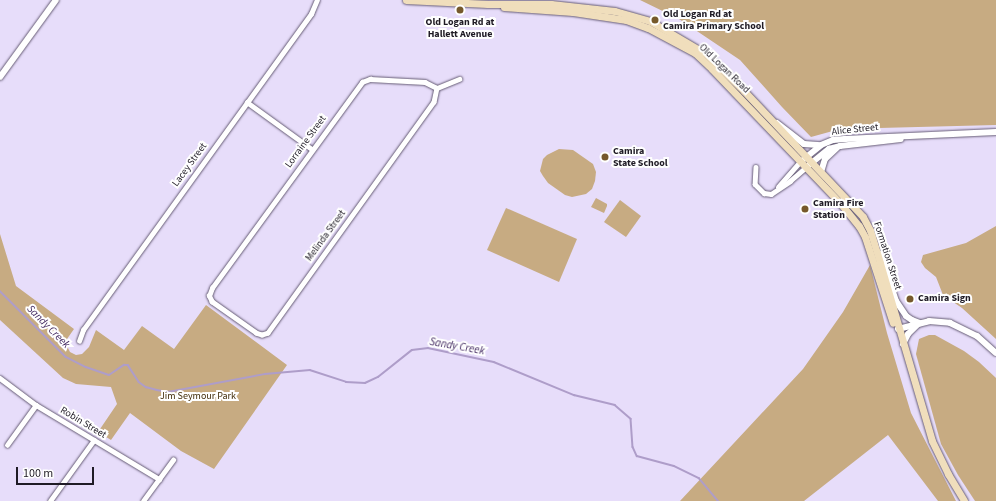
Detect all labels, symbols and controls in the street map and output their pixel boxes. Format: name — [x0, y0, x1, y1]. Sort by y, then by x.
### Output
marker: Old Logan Rd at Hallett Avenue — [455, 5, 465, 15]
place label: Old Logan Rd at Camira Primary School — [663, 8, 764, 32]
marker: Old Logan Rd at Camira Primary School — [650, 15, 660, 25]
place label: Old Logan Rd at Hallett Avenue — [426, 16, 494, 40]
street label: Old Logan Road — [696, 42, 752, 96]
street label: Lorraine Street — [283, 113, 329, 171]
street label: Alice Street — [831, 122, 879, 138]
street label: Lacey Street — [170, 141, 210, 189]
place label: Camira State School — [613, 145, 668, 168]
marker: Camira State School — [600, 152, 610, 162]
place label: Camira Fire Station — [813, 197, 863, 220]
marker: Camira Fire Station — [800, 204, 810, 214]
street label: Melinda Street — [303, 208, 349, 264]
street label: Formation Street — [870, 221, 904, 291]
place label: Camira Sign — [918, 293, 971, 305]
marker: Camira Sign — [905, 294, 915, 304]
water label: Sandy Creek — [24, 303, 72, 351]
water label: Sandy Creek — [428, 336, 486, 358]
park label: Jim Seymour Park — [160, 391, 236, 403]
street label: Robin Street — [58, 405, 108, 441]
scale bar — [18, 459, 96, 485]
text: 100 m — [23, 465, 53, 482]

